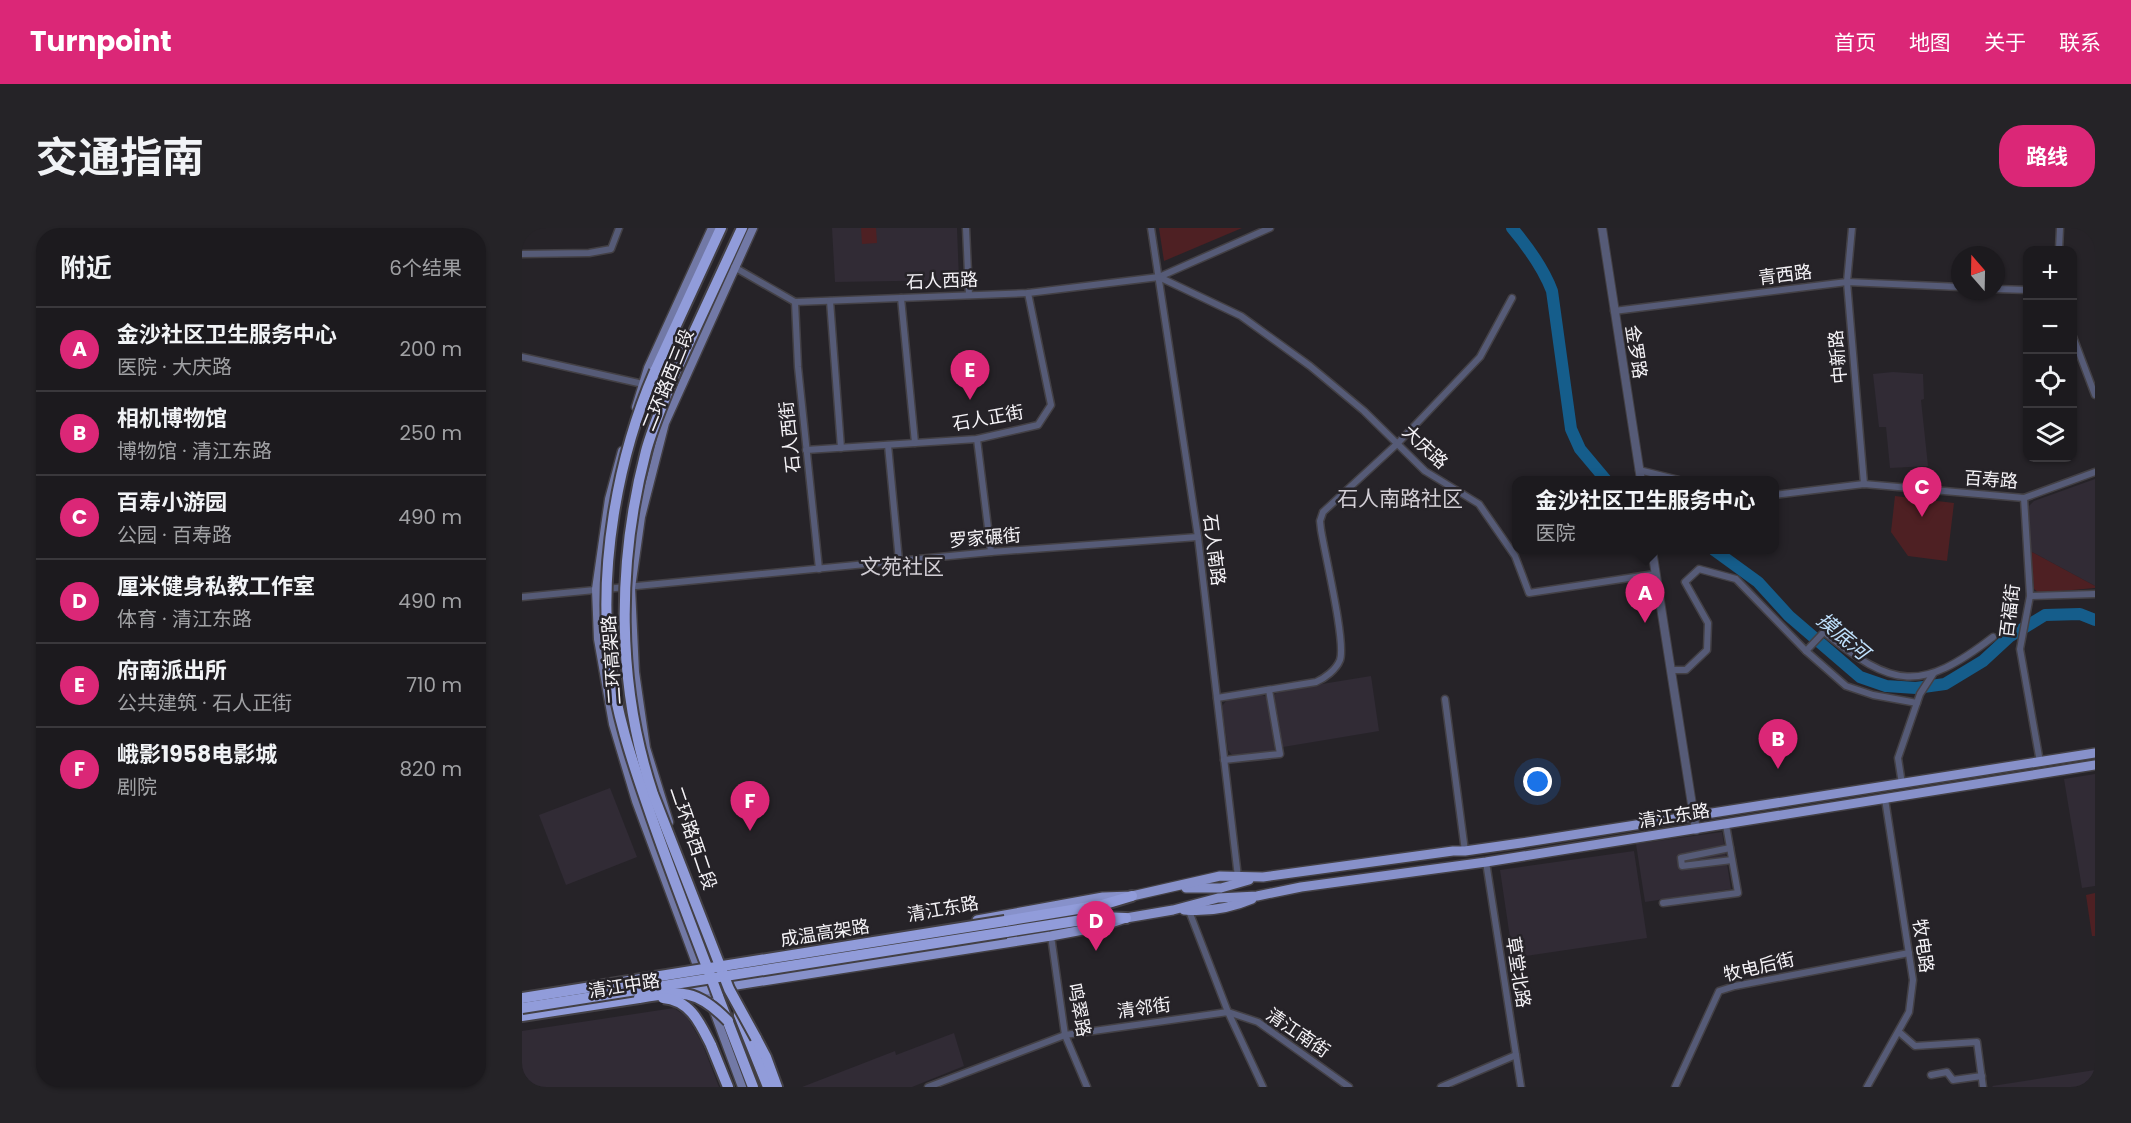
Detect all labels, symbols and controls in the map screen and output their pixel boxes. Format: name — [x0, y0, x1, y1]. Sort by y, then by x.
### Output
text: Turnpoint — [30, 22, 172, 61]
text: 首页 — [1834, 28, 1876, 57]
text: 地图 — [1909, 28, 1951, 57]
text: 关于 — [1984, 28, 2026, 57]
text: 联系 — [2059, 28, 2101, 57]
button: 路线 — [1999, 125, 2095, 187]
text: 交通指南 — [36, 128, 204, 187]
north arrow — [1951, 246, 2005, 300]
map controls — [2023, 246, 2077, 462]
button: + — [2023, 246, 2077, 300]
text: 附近 — [60, 250, 112, 286]
text: 6个结果 — [389, 254, 462, 282]
street label: 青西路 — [1757, 259, 1813, 290]
street label: 石人西路 — [906, 267, 978, 294]
button: − — [2023, 300, 2077, 354]
text: 金沙社区卫生服务中心 — [117, 319, 337, 350]
street label: 金罗路 — [1620, 323, 1653, 381]
street label: 二环路西三段 — [636, 325, 699, 435]
street label: 中新路 — [1823, 329, 1852, 385]
text: A — [72, 335, 87, 363]
text: 200 m — [399, 335, 462, 363]
pin: E — [950, 350, 990, 400]
text: 医院 · 大庆路 — [117, 353, 232, 381]
button: locate — [2023, 354, 2077, 408]
street label: 石人正街 — [950, 399, 1026, 436]
street label: 石人西街 — [773, 400, 806, 474]
text: 相机博物馆 — [117, 403, 227, 434]
button: layers — [2023, 408, 2077, 462]
text: B — [73, 419, 86, 447]
text: 250 m — [399, 419, 462, 447]
street label: 大庆路 — [1397, 419, 1454, 474]
text: 博物馆 · 清江东路 — [117, 437, 272, 465]
street label: 百寿路 — [1963, 465, 2019, 494]
pin: C — [1902, 468, 1942, 517]
popup — [1512, 476, 1779, 554]
district label: 石人南路社区 — [1337, 484, 1463, 513]
text: 金沙社区卫生服务中心 — [1535, 485, 1756, 516]
text: 百寿小游园 — [117, 487, 227, 518]
text: C — [72, 503, 87, 531]
text: 490 m — [398, 503, 462, 531]
street label: 石人南路 — [1198, 513, 1231, 587]
text: 医院 — [1535, 519, 1575, 547]
text: 公园 · 百寿路 — [117, 521, 232, 549]
street label: 罗家碾街 — [948, 522, 1022, 553]
district label: 文苑社区 — [860, 552, 944, 581]
text: 厘米健身私教工作室 — [117, 571, 315, 602]
pin: A — [1626, 574, 1664, 623]
street label: 百福街 — [1994, 583, 2025, 639]
text: D — [72, 587, 87, 615]
text: 490 m — [398, 587, 462, 615]
text: 体育 · 清江东路 — [117, 605, 252, 633]
water label: 摸底河 — [1811, 606, 1878, 669]
street label: 二环高架路 — [596, 614, 627, 706]
text: 府南派出所 — [117, 655, 227, 686]
text: E — [74, 671, 85, 699]
text: 710 m — [406, 671, 462, 699]
text: 公共建筑 · 石人正街 — [117, 689, 292, 717]
pin: B — [1758, 720, 1798, 769]
text: 峨影1958电影城 — [117, 739, 277, 770]
text: F — [74, 755, 85, 783]
text: 820 m — [399, 755, 462, 783]
your location — [1523, 767, 1552, 796]
text: 剧院 — [117, 773, 157, 801]
pin: F — [730, 782, 770, 831]
street label: 二环路西二段 — [664, 783, 723, 893]
street label: 清江东路 — [1636, 798, 1711, 833]
street label: 清江东路 — [905, 890, 981, 927]
pin: D — [1076, 902, 1116, 951]
street label: 成温高架路 — [779, 913, 871, 952]
street label: 牧电路 — [1907, 917, 1940, 974]
street label: 草堂北路 — [1501, 934, 1536, 1009]
street label: 牧电后街 — [1721, 946, 1797, 987]
street label: 清江中路 — [586, 968, 661, 1003]
street label: 鸣翠路 — [1062, 981, 1097, 1039]
street label: 清邻街 — [1115, 991, 1172, 1024]
street label: 清江南街 — [1261, 1002, 1335, 1063]

